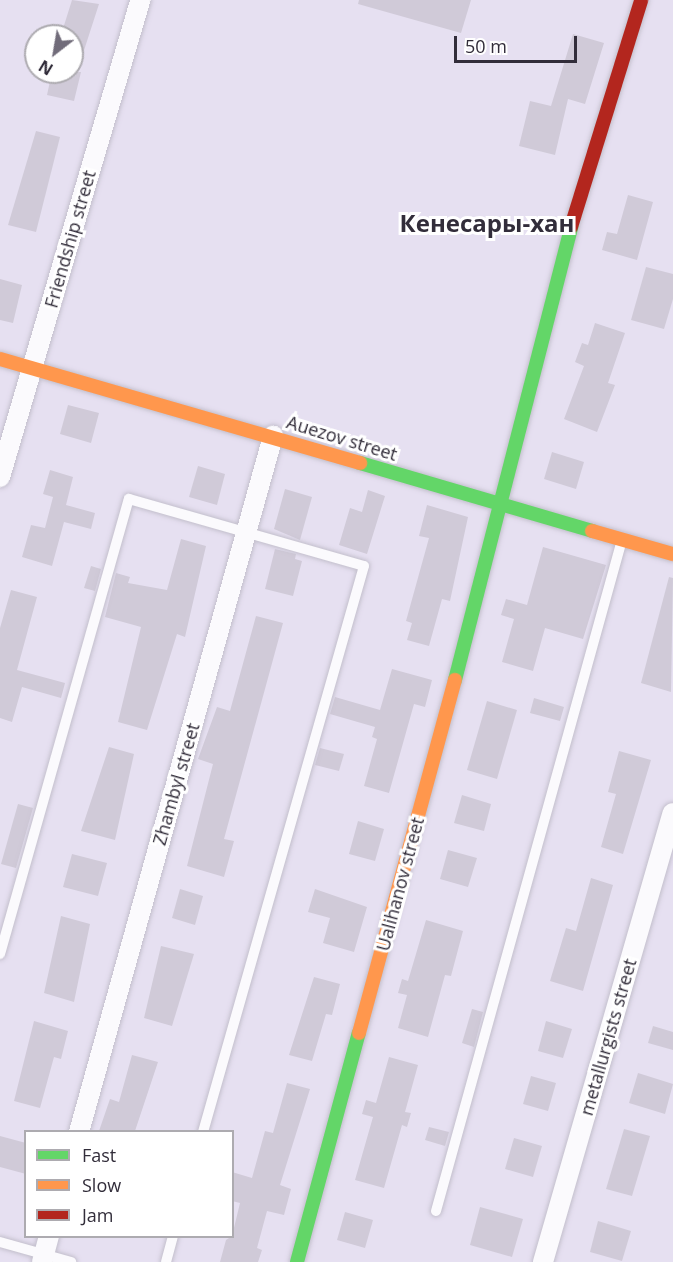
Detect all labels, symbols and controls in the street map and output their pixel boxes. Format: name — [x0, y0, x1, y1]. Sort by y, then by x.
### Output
north arrow — [24, 24, 84, 84]
scale bar — [457, 24, 580, 62]
text: 50 m — [465, 34, 507, 58]
text: N — [35, 55, 57, 80]
street label: Friendship street — [40, 168, 100, 310]
district label: Кенесары-хан — [400, 209, 574, 237]
street label: Auezov street — [284, 411, 400, 465]
street label: Zhambyl street — [148, 720, 204, 848]
street label: Ualihanov street — [372, 815, 428, 953]
street label: metallurgists street — [575, 956, 641, 1118]
legend — [24, 1130, 234, 1238]
text: Fast — [82, 1143, 116, 1167]
text: Slow — [82, 1173, 121, 1197]
text: Jam — [82, 1203, 114, 1227]

